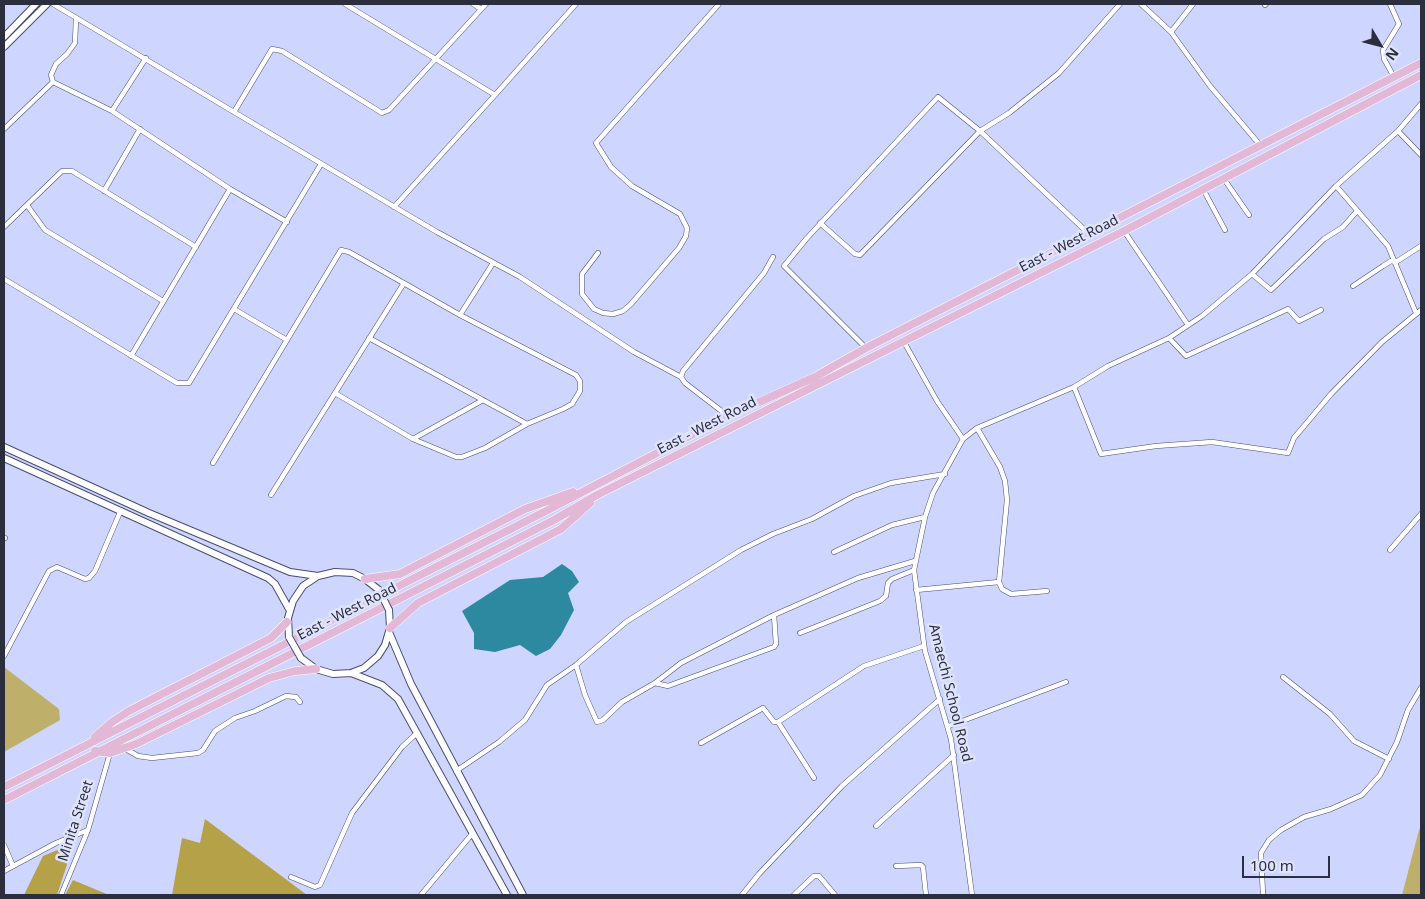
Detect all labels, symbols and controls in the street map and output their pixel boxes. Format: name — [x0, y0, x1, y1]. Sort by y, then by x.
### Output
north arrow — [1355, 20, 1405, 70]
text: N — [1381, 44, 1403, 65]
street label: East - West Road — [1017, 212, 1121, 276]
street label: East - West Road — [655, 394, 759, 458]
street label: East - West Road — [295, 580, 399, 644]
street label: Amaechi School Road — [925, 622, 975, 764]
street label: Minita Street — [55, 778, 97, 864]
scale bar — [1245, 846, 1332, 878]
text: 100 m — [1250, 855, 1294, 875]

